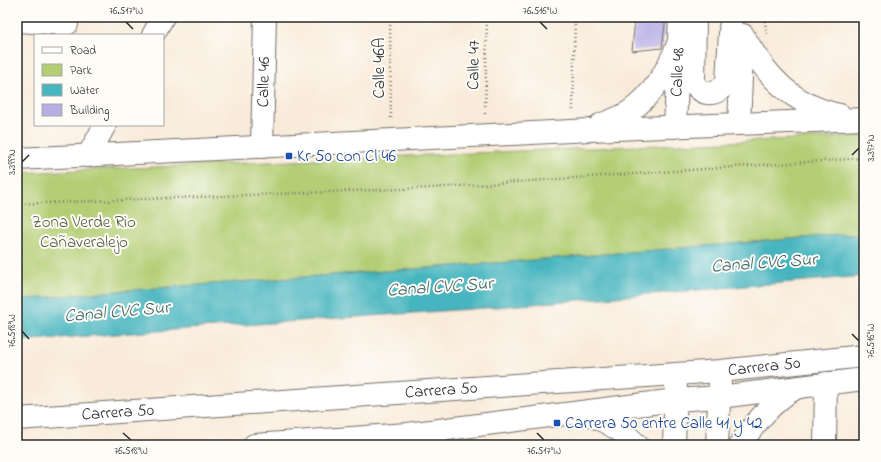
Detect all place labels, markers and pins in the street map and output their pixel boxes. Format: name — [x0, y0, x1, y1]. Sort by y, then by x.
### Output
place label: Kr 50 con Cl 46 — [297, 144, 397, 169]
marker: Kr 50 con Cl 46 — [284, 151, 294, 161]
place label: Carrera 50 entre Calle 41 y 42 — [565, 411, 762, 437]
marker: Carrera 50 entre Calle 41 y 42 — [552, 418, 562, 428]

